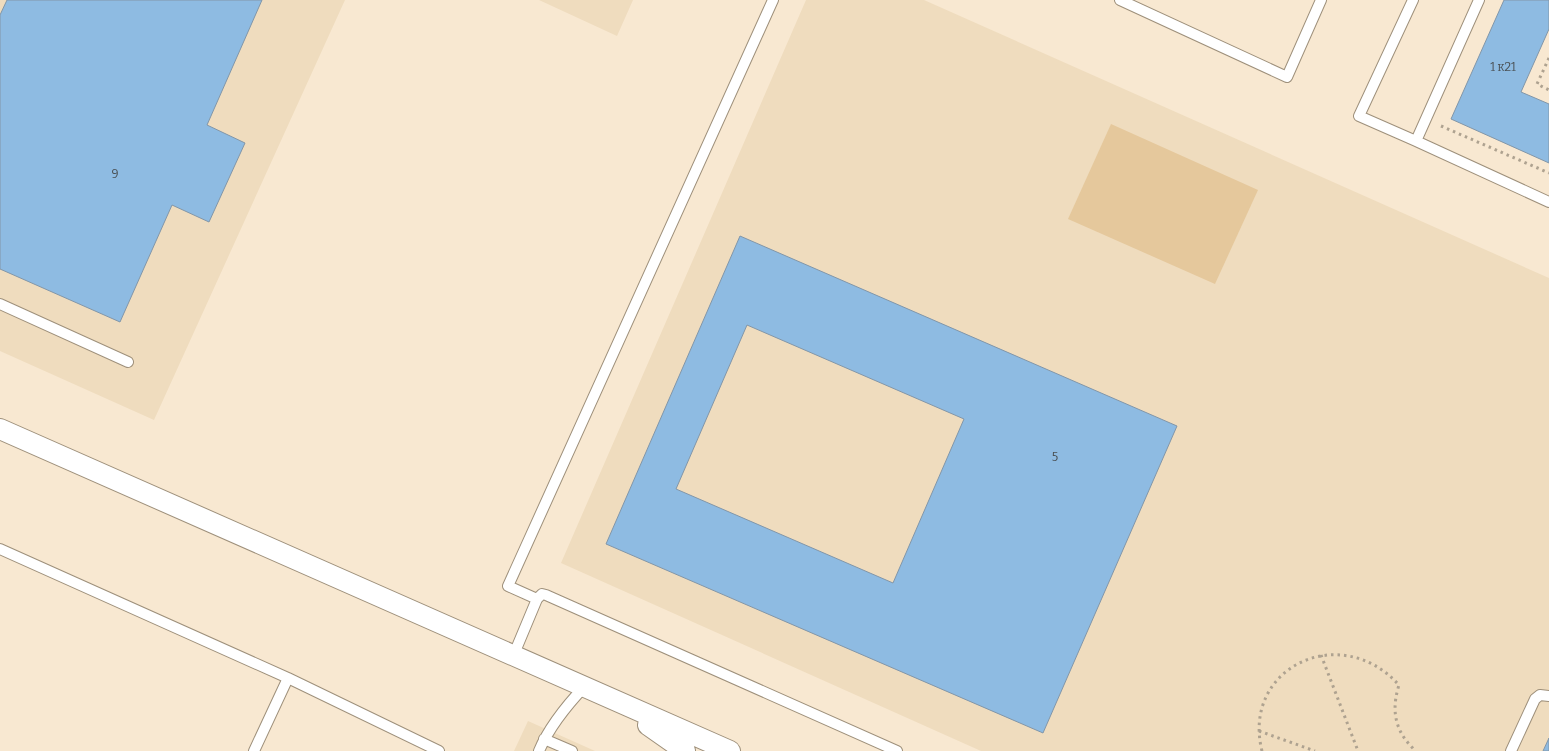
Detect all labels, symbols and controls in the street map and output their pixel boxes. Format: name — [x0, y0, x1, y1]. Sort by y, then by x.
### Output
house number: 1 к21 — [1490, 60, 1516, 74]
house number: 9 — [111, 167, 119, 181]
house number: 5 — [1052, 450, 1058, 464]

